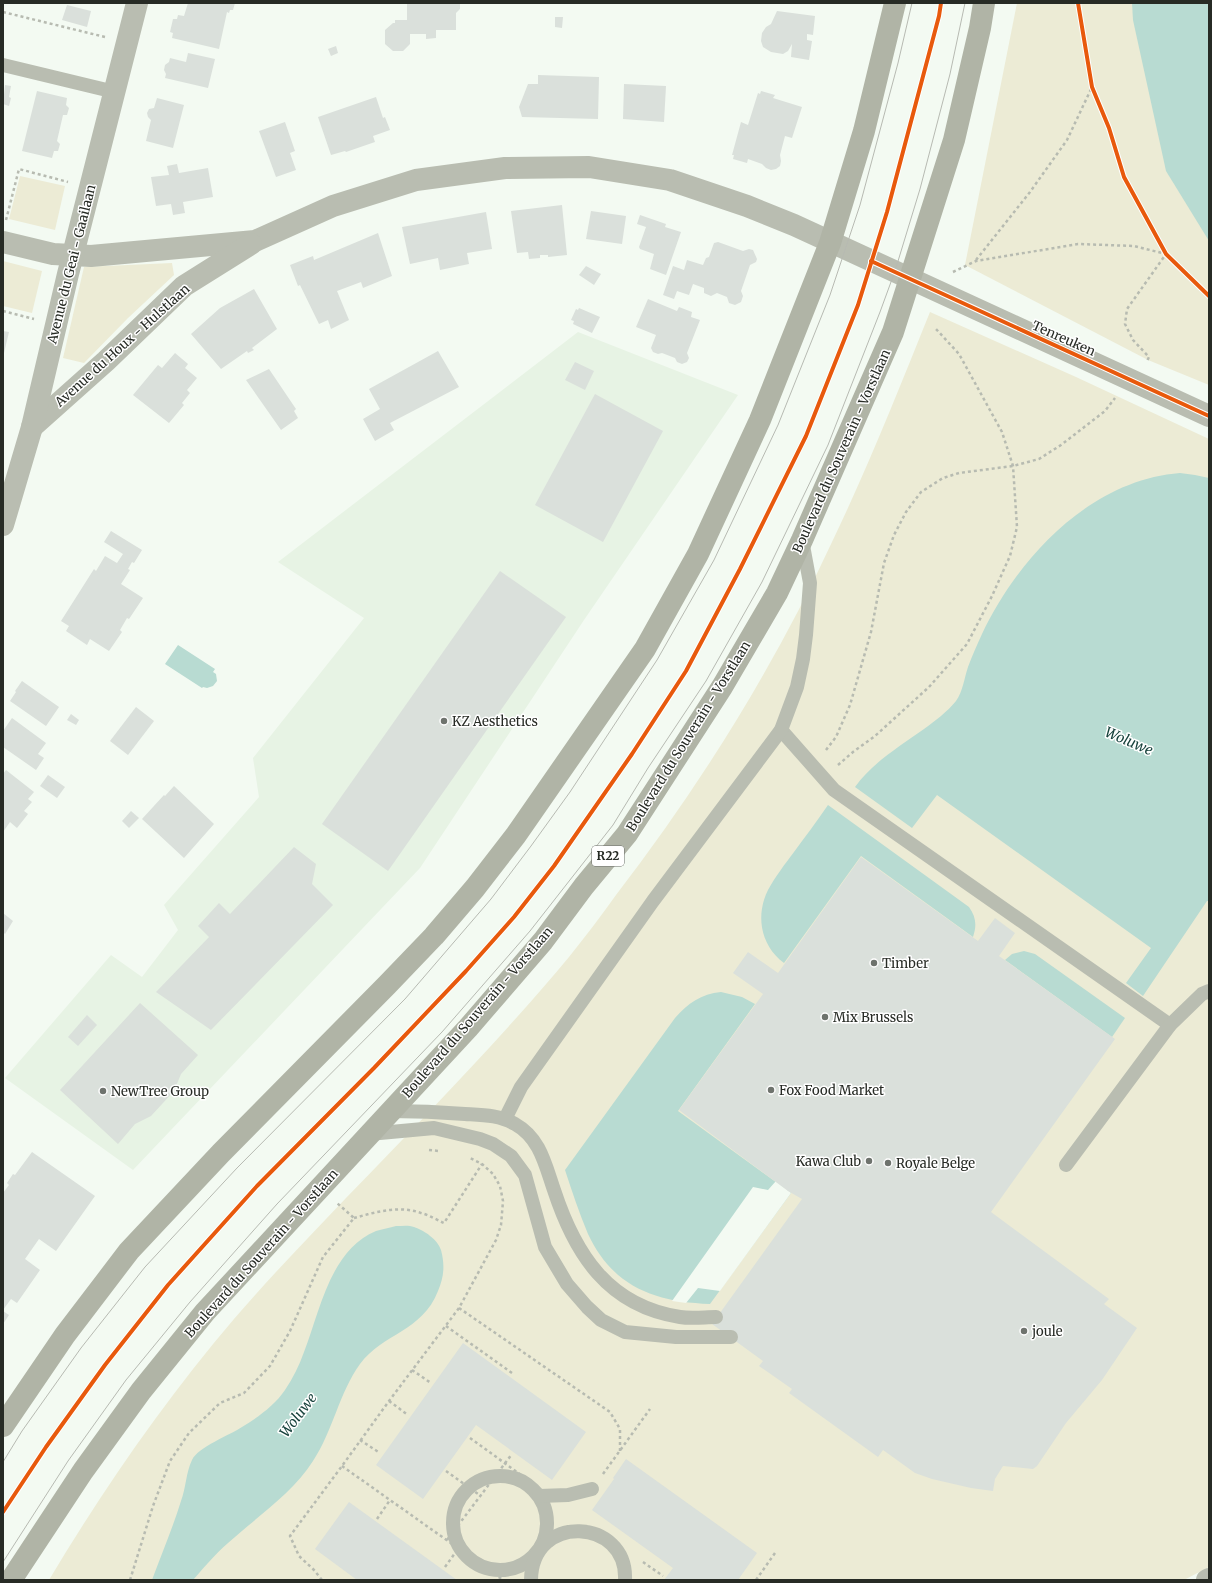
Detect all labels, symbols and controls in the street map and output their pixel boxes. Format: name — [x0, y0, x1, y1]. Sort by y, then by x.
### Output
street label: Avenue du Geai - Gaailaan — [43, 182, 100, 347]
street label: Avenue du Houx - Hulstlaan — [51, 280, 194, 411]
street label: Tenreuken — [1029, 317, 1099, 360]
street label: Boulevard du Souverain - Vorstlaan — [789, 346, 894, 556]
street label: Boulevard du Souverain - Vorstlaan — [623, 638, 754, 835]
place label: KZ Aesthetics — [452, 713, 538, 730]
marker: KZ Aesthetics — [439, 716, 449, 726]
water label: Woluwe — [1102, 723, 1156, 759]
road number: R22 — [592, 846, 624, 866]
street label: Boulevard du Souverain - Vorstlaan — [398, 923, 557, 1101]
place label: Timber — [882, 955, 929, 972]
marker: Timber — [869, 958, 879, 968]
place label: Mix Brussels — [833, 1009, 913, 1026]
marker: Mix Brussels — [820, 1012, 830, 1022]
place label: Fox Food Market — [779, 1082, 884, 1099]
place label: NewTree Group — [111, 1083, 209, 1100]
marker: Fox Food Market — [766, 1085, 776, 1095]
marker: NewTree Group — [98, 1086, 108, 1096]
place label: Kawa Club — [796, 1153, 861, 1170]
place label: Royale Belge — [896, 1155, 975, 1172]
marker: Kawa Club — [864, 1156, 874, 1166]
marker: Royale Belge — [883, 1158, 893, 1168]
street label: Boulevard du Souverain - Vorstlaan — [181, 1165, 342, 1341]
place label: joule — [1031, 1323, 1063, 1340]
marker: joule — [1019, 1326, 1029, 1336]
water label: Woluwe — [276, 1389, 320, 1441]

